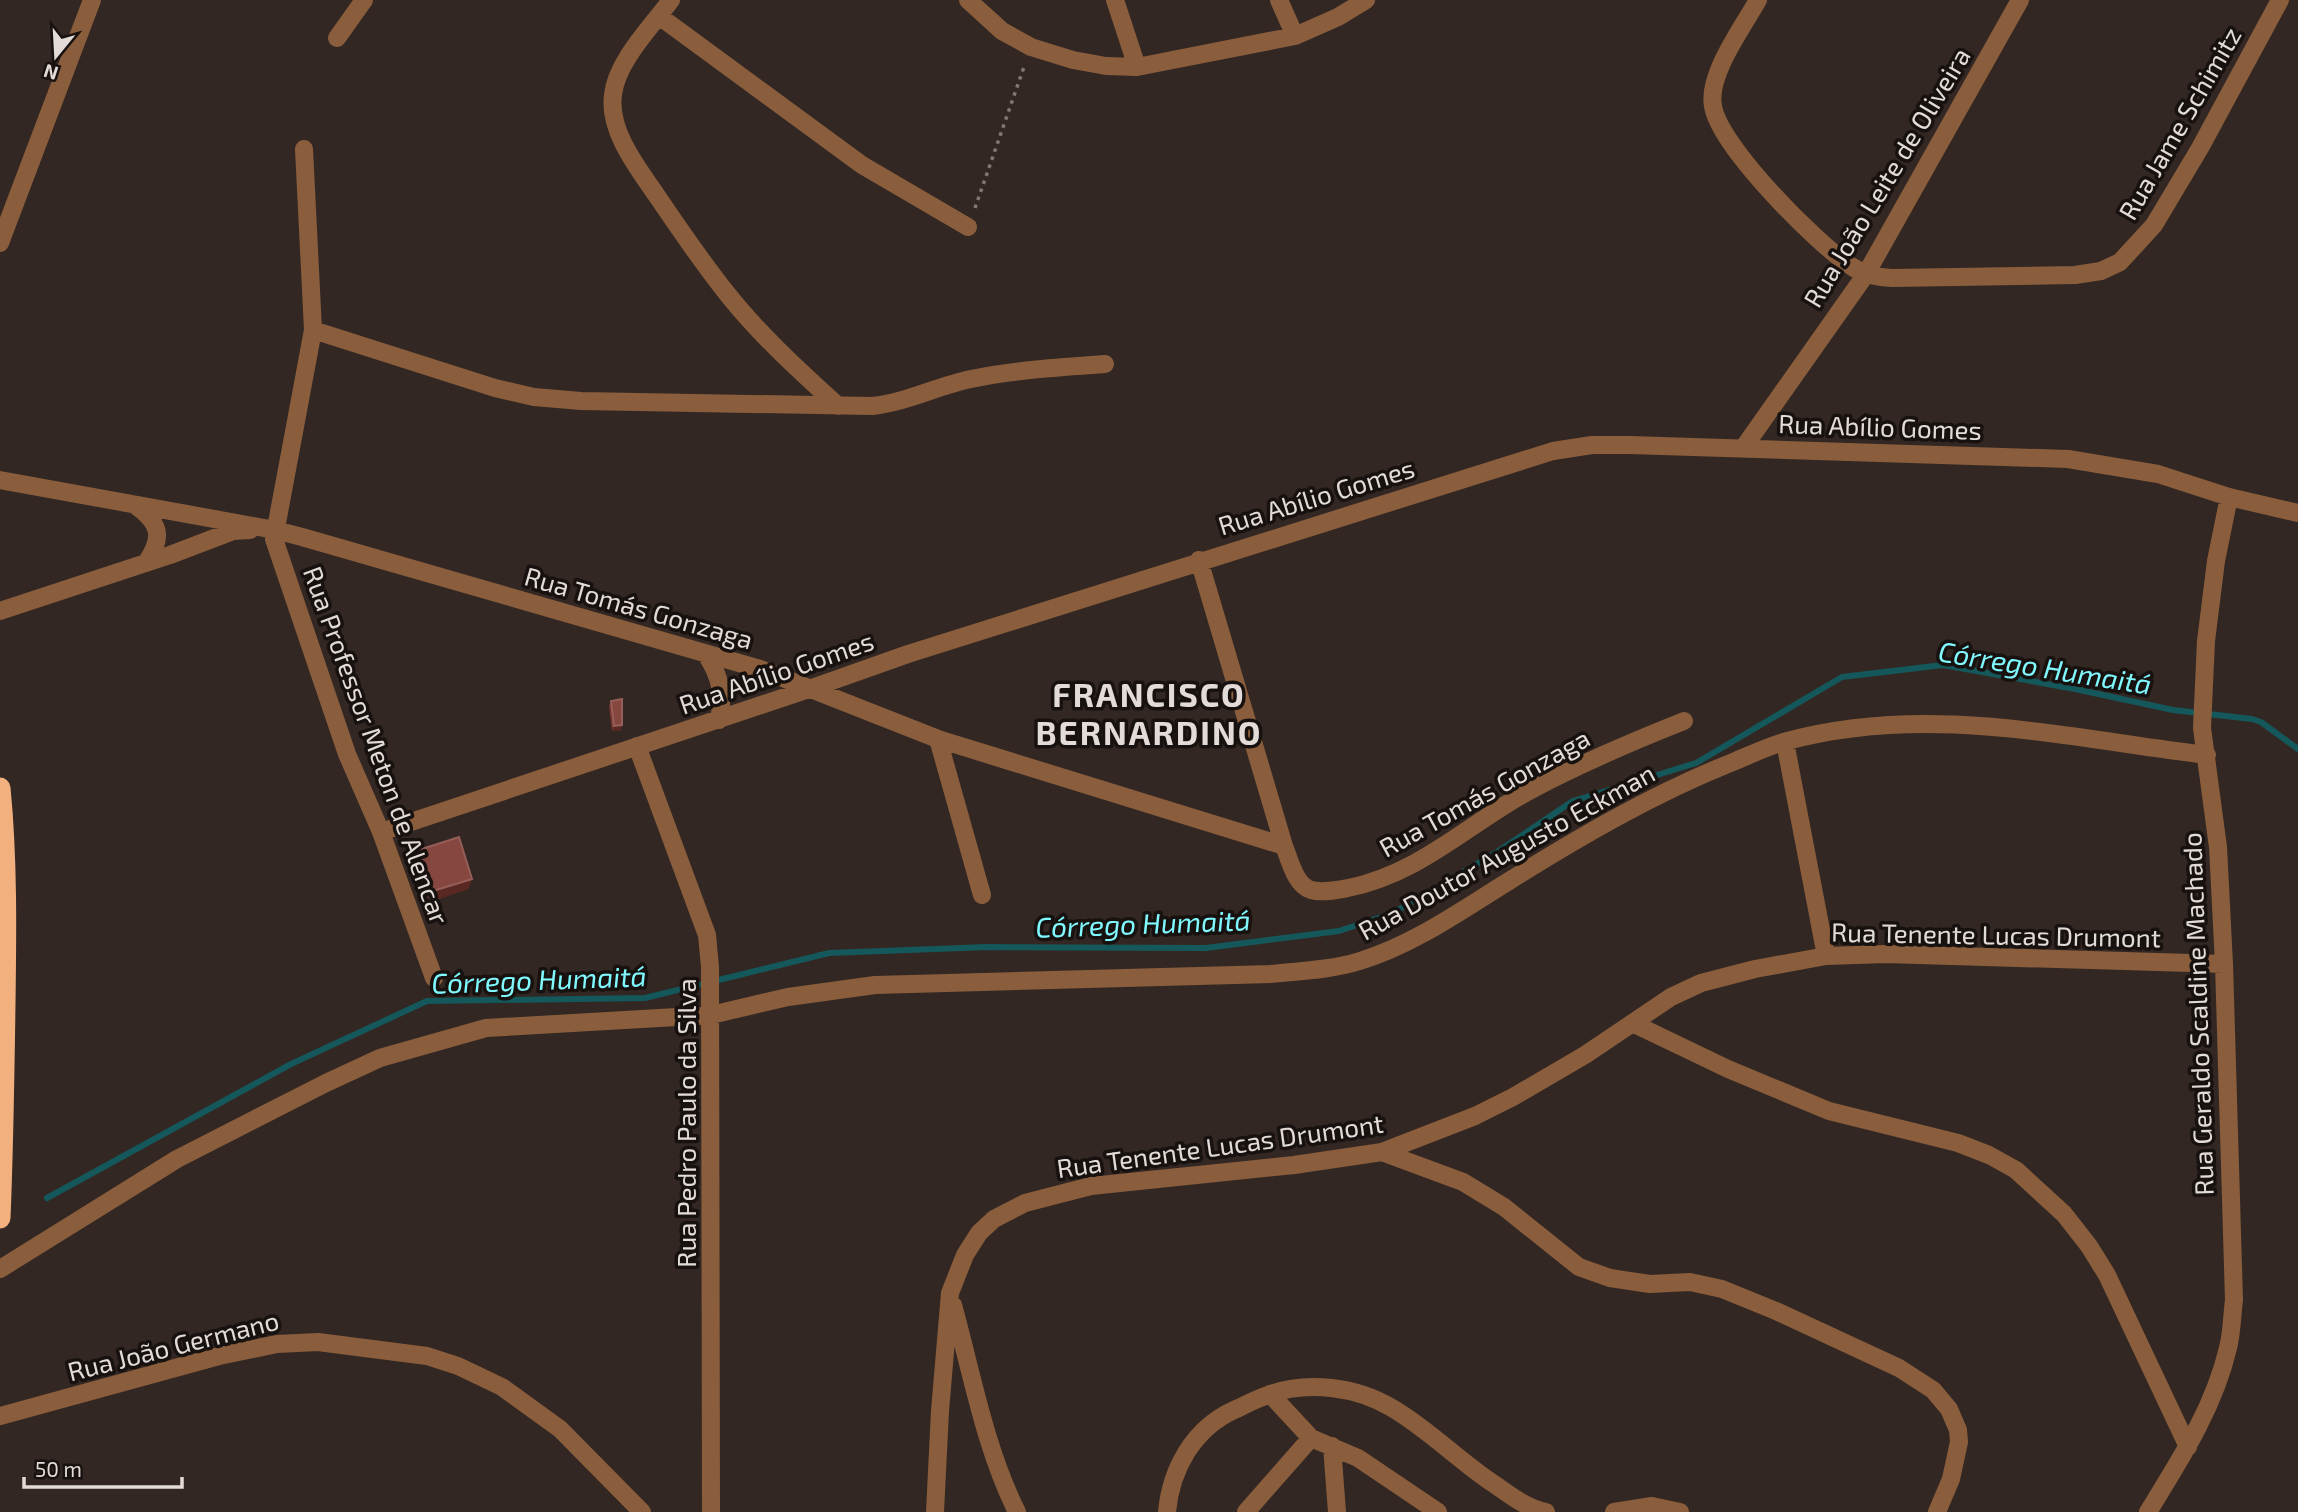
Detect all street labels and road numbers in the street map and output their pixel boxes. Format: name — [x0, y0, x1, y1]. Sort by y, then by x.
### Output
street label: Rua Jame Schimitz — [2111, 21, 2247, 225]
street label: Rua João Leite de Oliveira — [1796, 42, 1976, 312]
street label: Rua Abílio Gomes — [1778, 407, 1982, 445]
street label: Rua Abílio Gomes — [1214, 451, 1418, 541]
street label: Rua Tomás Gonzaga — [521, 560, 757, 654]
street label: Rua Professor Meton de Alencar — [298, 562, 456, 928]
street label: Rua Abílio Gomes — [675, 624, 877, 720]
street label: Rua Tomás Gonzaga — [1373, 721, 1595, 863]
street label: Rua Doutor Augusto Eckman — [1352, 756, 1660, 946]
street label: Rua Geraldo Scaldine Machado — [2175, 832, 2219, 1196]
street label: Rua Tenente Lucas Drumont — [1831, 916, 2161, 952]
street label: Rua Pedro Paulo da Silva — [670, 978, 701, 1268]
street label: Rua Tenente Lucas Drumont — [1055, 1107, 1385, 1183]
street label: Rua João Germano — [64, 1304, 282, 1386]

